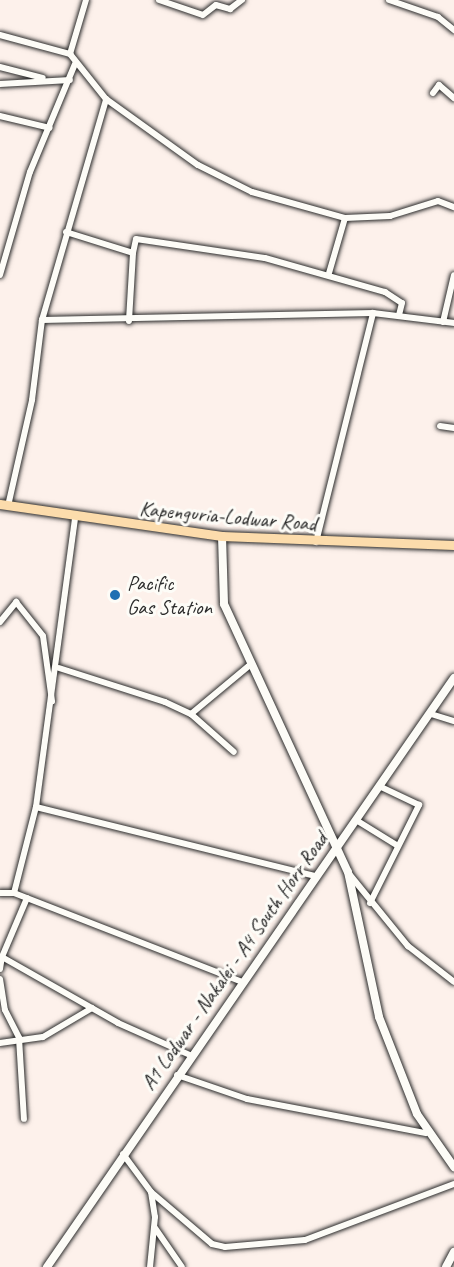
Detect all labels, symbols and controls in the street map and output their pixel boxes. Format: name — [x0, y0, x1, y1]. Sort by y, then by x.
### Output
street label: Kapenguria-Lodwar Road — [139, 496, 317, 536]
place label: Pacific Gas Station — [127, 570, 213, 620]
marker: Pacific Gas Station — [108, 588, 122, 602]
street label: A1 Lodwar - Nakalei - A4 South Horr Road — [135, 827, 333, 1095]

